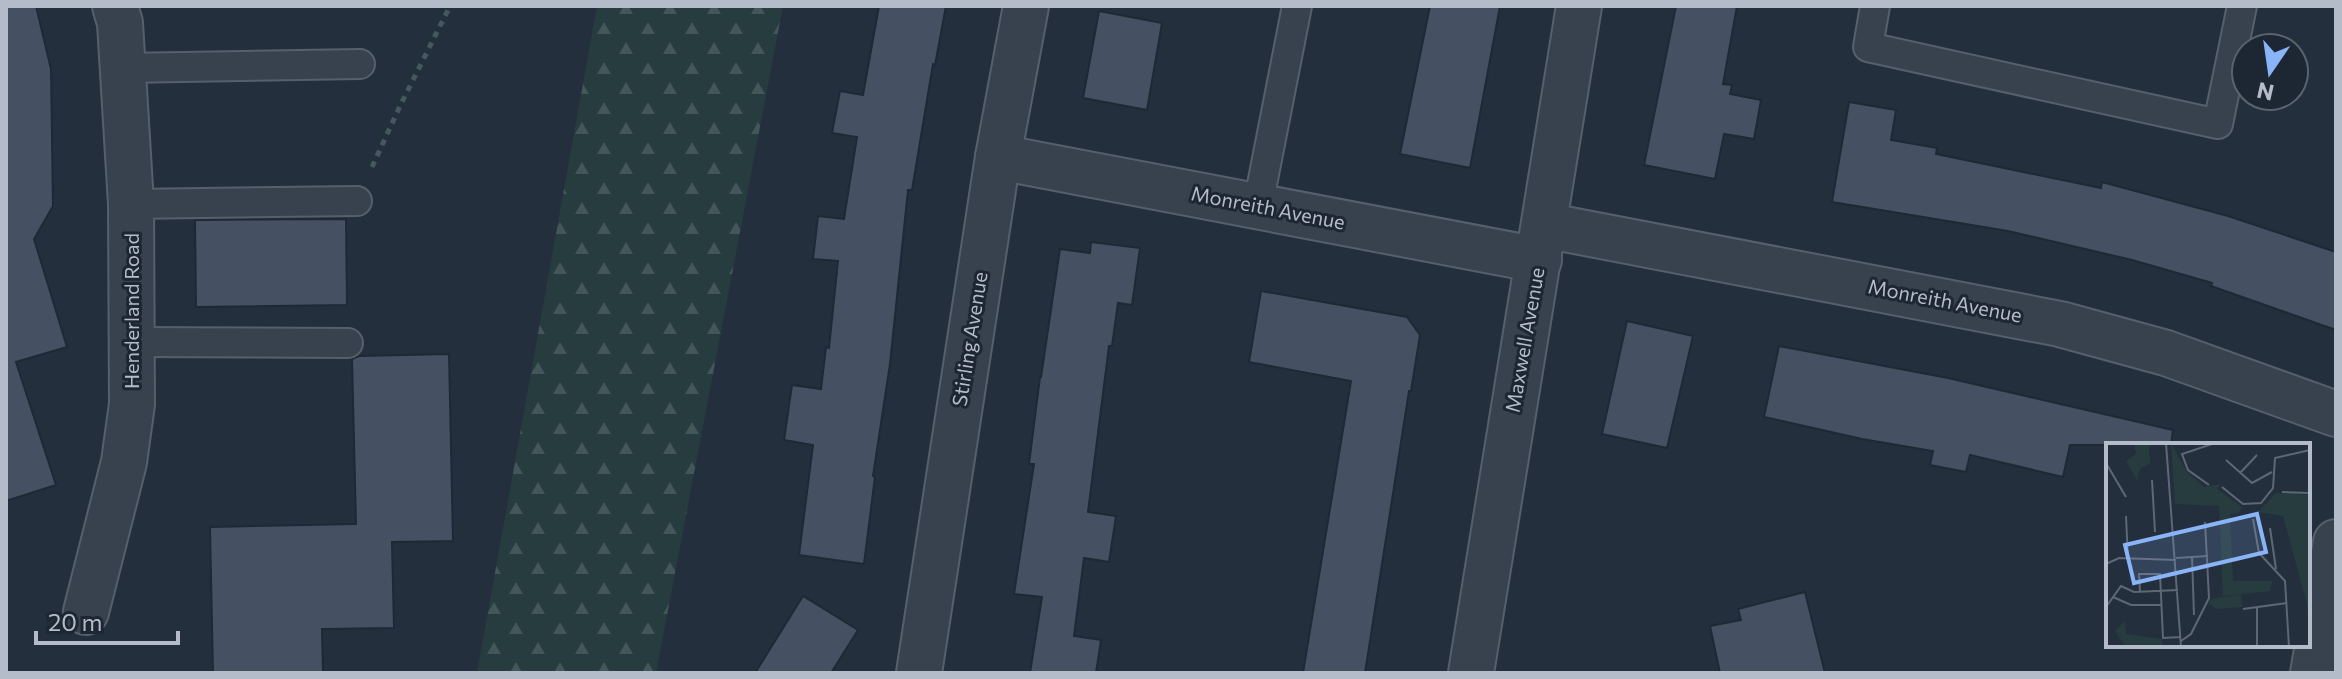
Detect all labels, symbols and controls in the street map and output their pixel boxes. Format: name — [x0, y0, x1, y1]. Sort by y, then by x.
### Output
north arrow — [2230, 32, 2310, 112]
text: N — [2254, 77, 2276, 107]
street label: Monreith Avenue — [1189, 180, 1347, 234]
street label: Henderland Road — [119, 233, 143, 389]
street label: Maxwell Avenue — [1499, 265, 1549, 414]
street label: Stirling Avenue — [947, 270, 991, 408]
street label: Monreith Avenue — [1866, 273, 2024, 327]
inset map — [2106, 443, 2310, 647]
scale bar — [36, 595, 178, 645]
text: 20 m — [48, 607, 102, 636]

